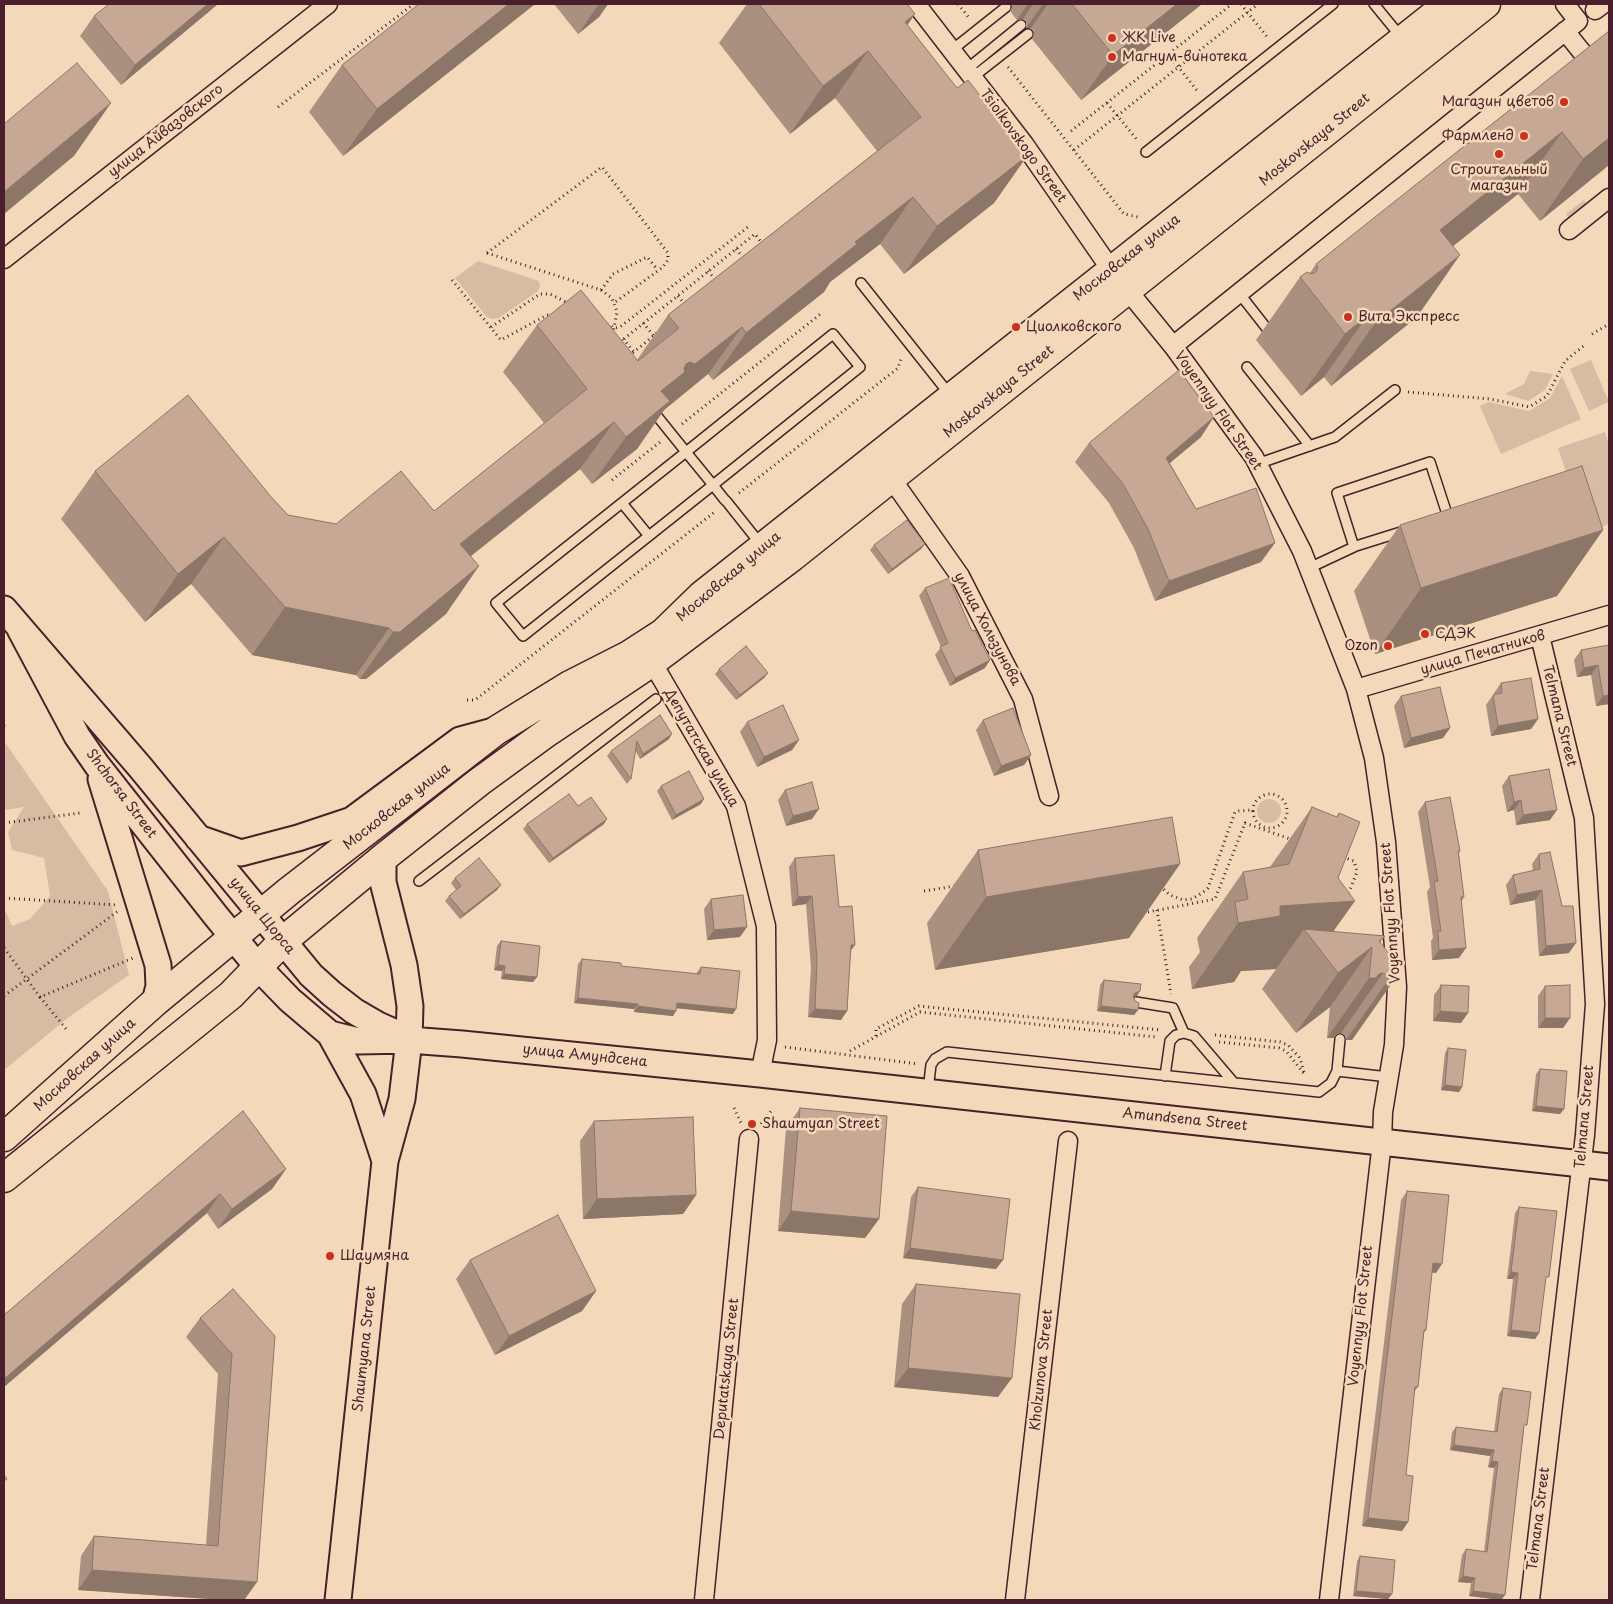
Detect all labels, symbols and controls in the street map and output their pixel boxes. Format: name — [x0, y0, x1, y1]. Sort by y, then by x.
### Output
place label: ЖК Live — [1122, 30, 1176, 46]
marker: ЖК Live — [1106, 32, 1118, 44]
place label: Магнум-винотека — [1122, 49, 1247, 65]
marker: Магнум-винотека — [1106, 51, 1118, 63]
street label: улица Айвазовского — [105, 81, 227, 181]
street label: Tsiolkovskogo Street — [976, 86, 1070, 206]
street label: Moskovskaya Street — [1256, 90, 1374, 190]
place label: Магазин цветов — [1442, 94, 1554, 110]
marker: Магазин цветов — [1558, 96, 1570, 108]
place label: Фармленд — [1442, 128, 1514, 144]
marker: Фармленд — [1518, 130, 1530, 142]
marker: Строительный магазин — [1493, 148, 1505, 160]
place label: Строительный магазин — [1450, 162, 1548, 194]
street label: Московская улица — [1070, 211, 1184, 305]
place label: Вита Экспресс — [1358, 309, 1460, 325]
marker: Вита Экспресс — [1342, 311, 1354, 323]
place label: Циолковского — [1026, 319, 1122, 335]
marker: Циолковского — [1010, 321, 1022, 333]
street label: Moskovskaya Street — [940, 342, 1058, 442]
street label: Voyennyy Flot Street — [1171, 348, 1265, 474]
street label: Московская улица — [673, 529, 785, 625]
street label: улица Хользунова — [950, 569, 1024, 689]
place label: СДЭК — [1435, 626, 1476, 642]
street label: улица Печатников — [1419, 627, 1547, 679]
marker: СДЭК — [1419, 628, 1431, 640]
place label: Ozon — [1345, 638, 1378, 654]
marker: Ozon — [1382, 640, 1394, 652]
street label: Telmana Street — [1538, 664, 1580, 768]
street label: Депутатская улица — [660, 686, 742, 810]
street label: Shchorsa Street — [82, 746, 160, 842]
street label: Московская улица — [340, 760, 454, 854]
street label: Voyennyy Flot Street — [1378, 842, 1404, 984]
street label: улица Щорса — [226, 874, 298, 958]
street label: Московская улица — [31, 1015, 139, 1115]
street label: улица Амундсена — [522, 1041, 648, 1071]
street label: Telmana Street — [1572, 1064, 1598, 1170]
street label: Amundsena Street — [1122, 1105, 1248, 1135]
place label: Shaumyan Street — [762, 1116, 880, 1132]
marker: Shaumyan Street — [746, 1118, 758, 1130]
street label: Voyennyy Flot Street — [1345, 1245, 1377, 1387]
place label: Шаумяна — [340, 1248, 409, 1264]
marker: Шаумяна — [324, 1250, 336, 1262]
street label: Shaumyana Street — [350, 1285, 380, 1413]
street label: Deputatskaya Street — [711, 1297, 743, 1441]
street label: Kholzunova Street — [1027, 1308, 1057, 1432]
street label: Telmana Street — [1524, 1466, 1554, 1572]

